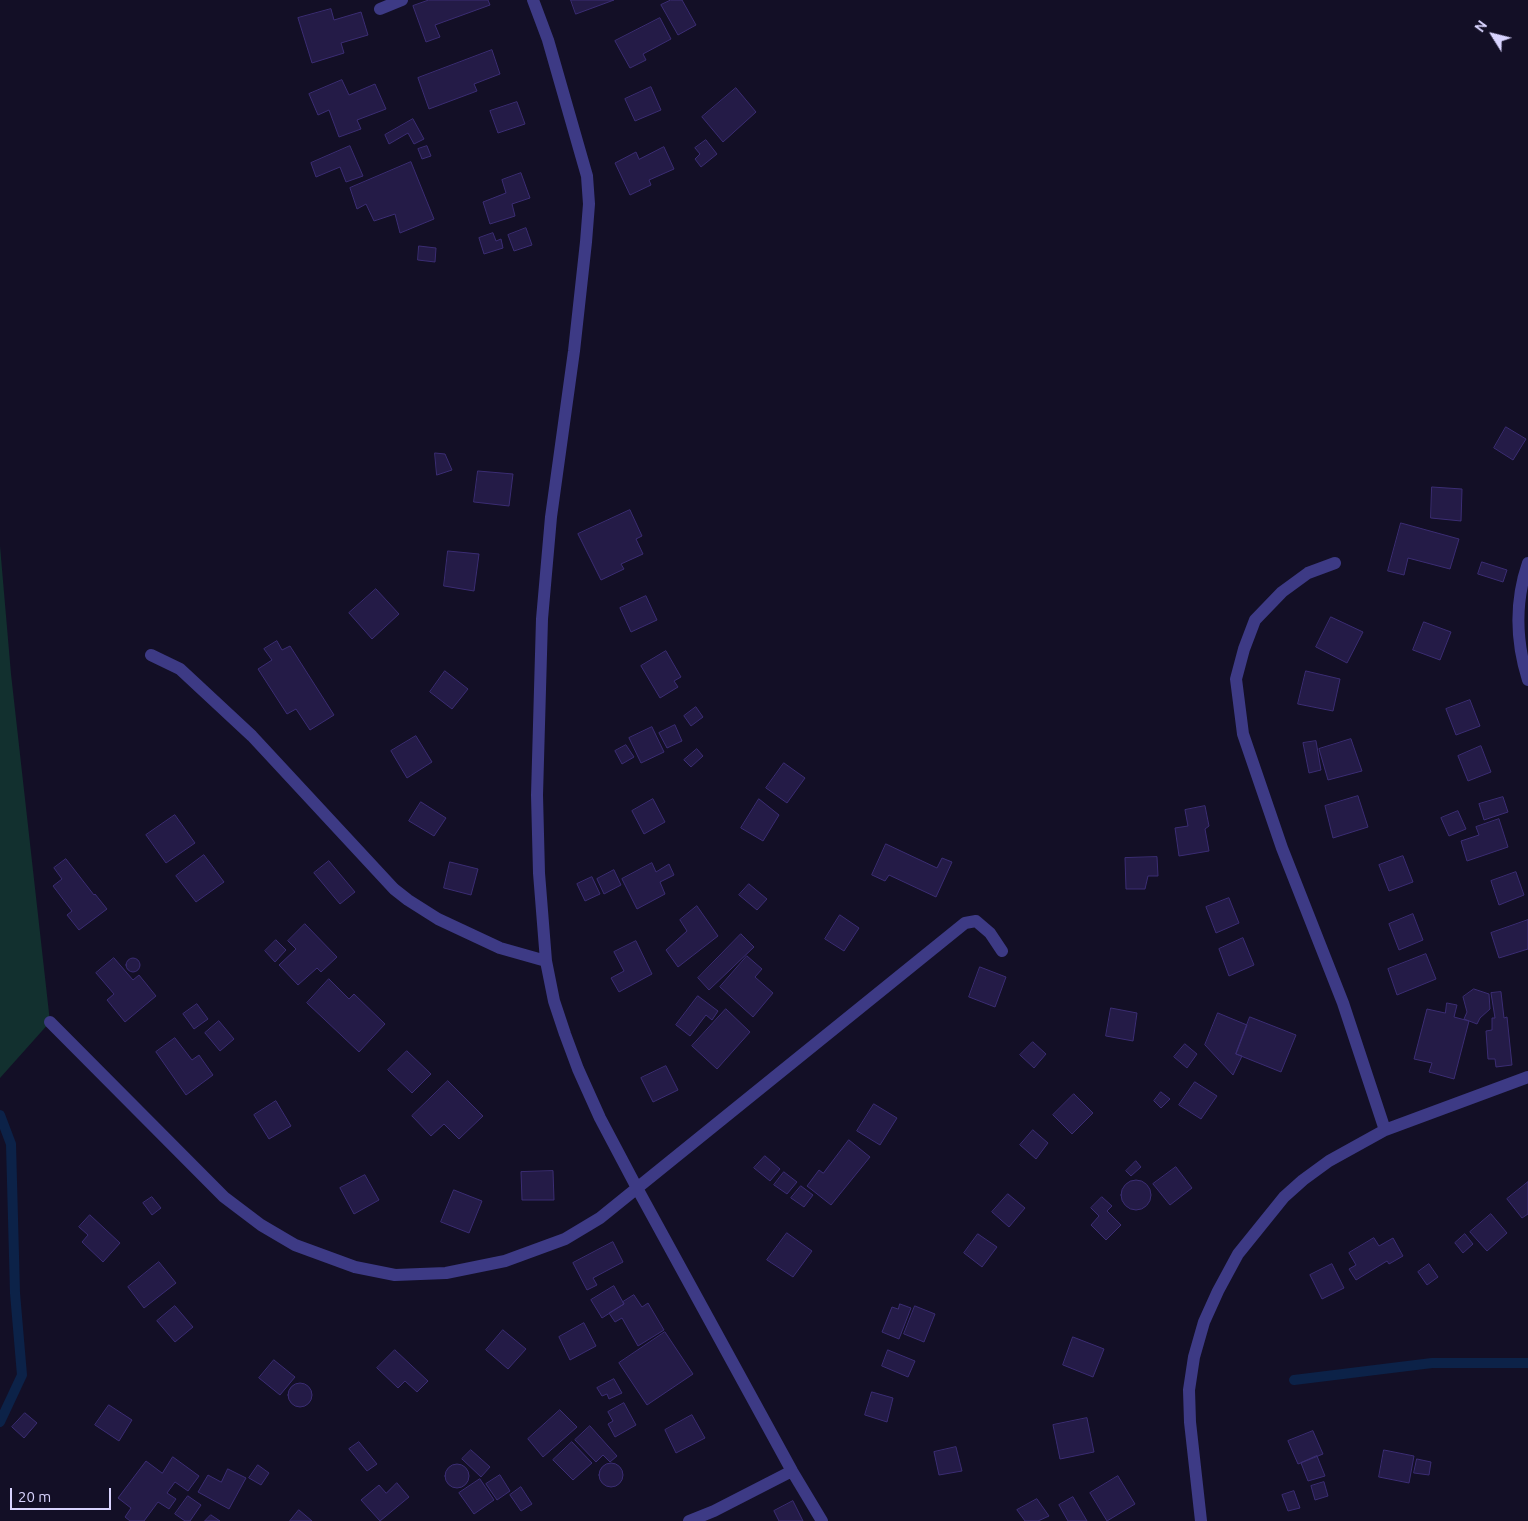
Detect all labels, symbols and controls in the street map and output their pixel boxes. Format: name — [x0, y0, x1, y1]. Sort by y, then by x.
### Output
north arrow — [1468, 10, 1518, 60]
text: N — [1471, 17, 1490, 35]
scale bar — [12, 1478, 114, 1510]
text: 20 m — [18, 1488, 51, 1505]

